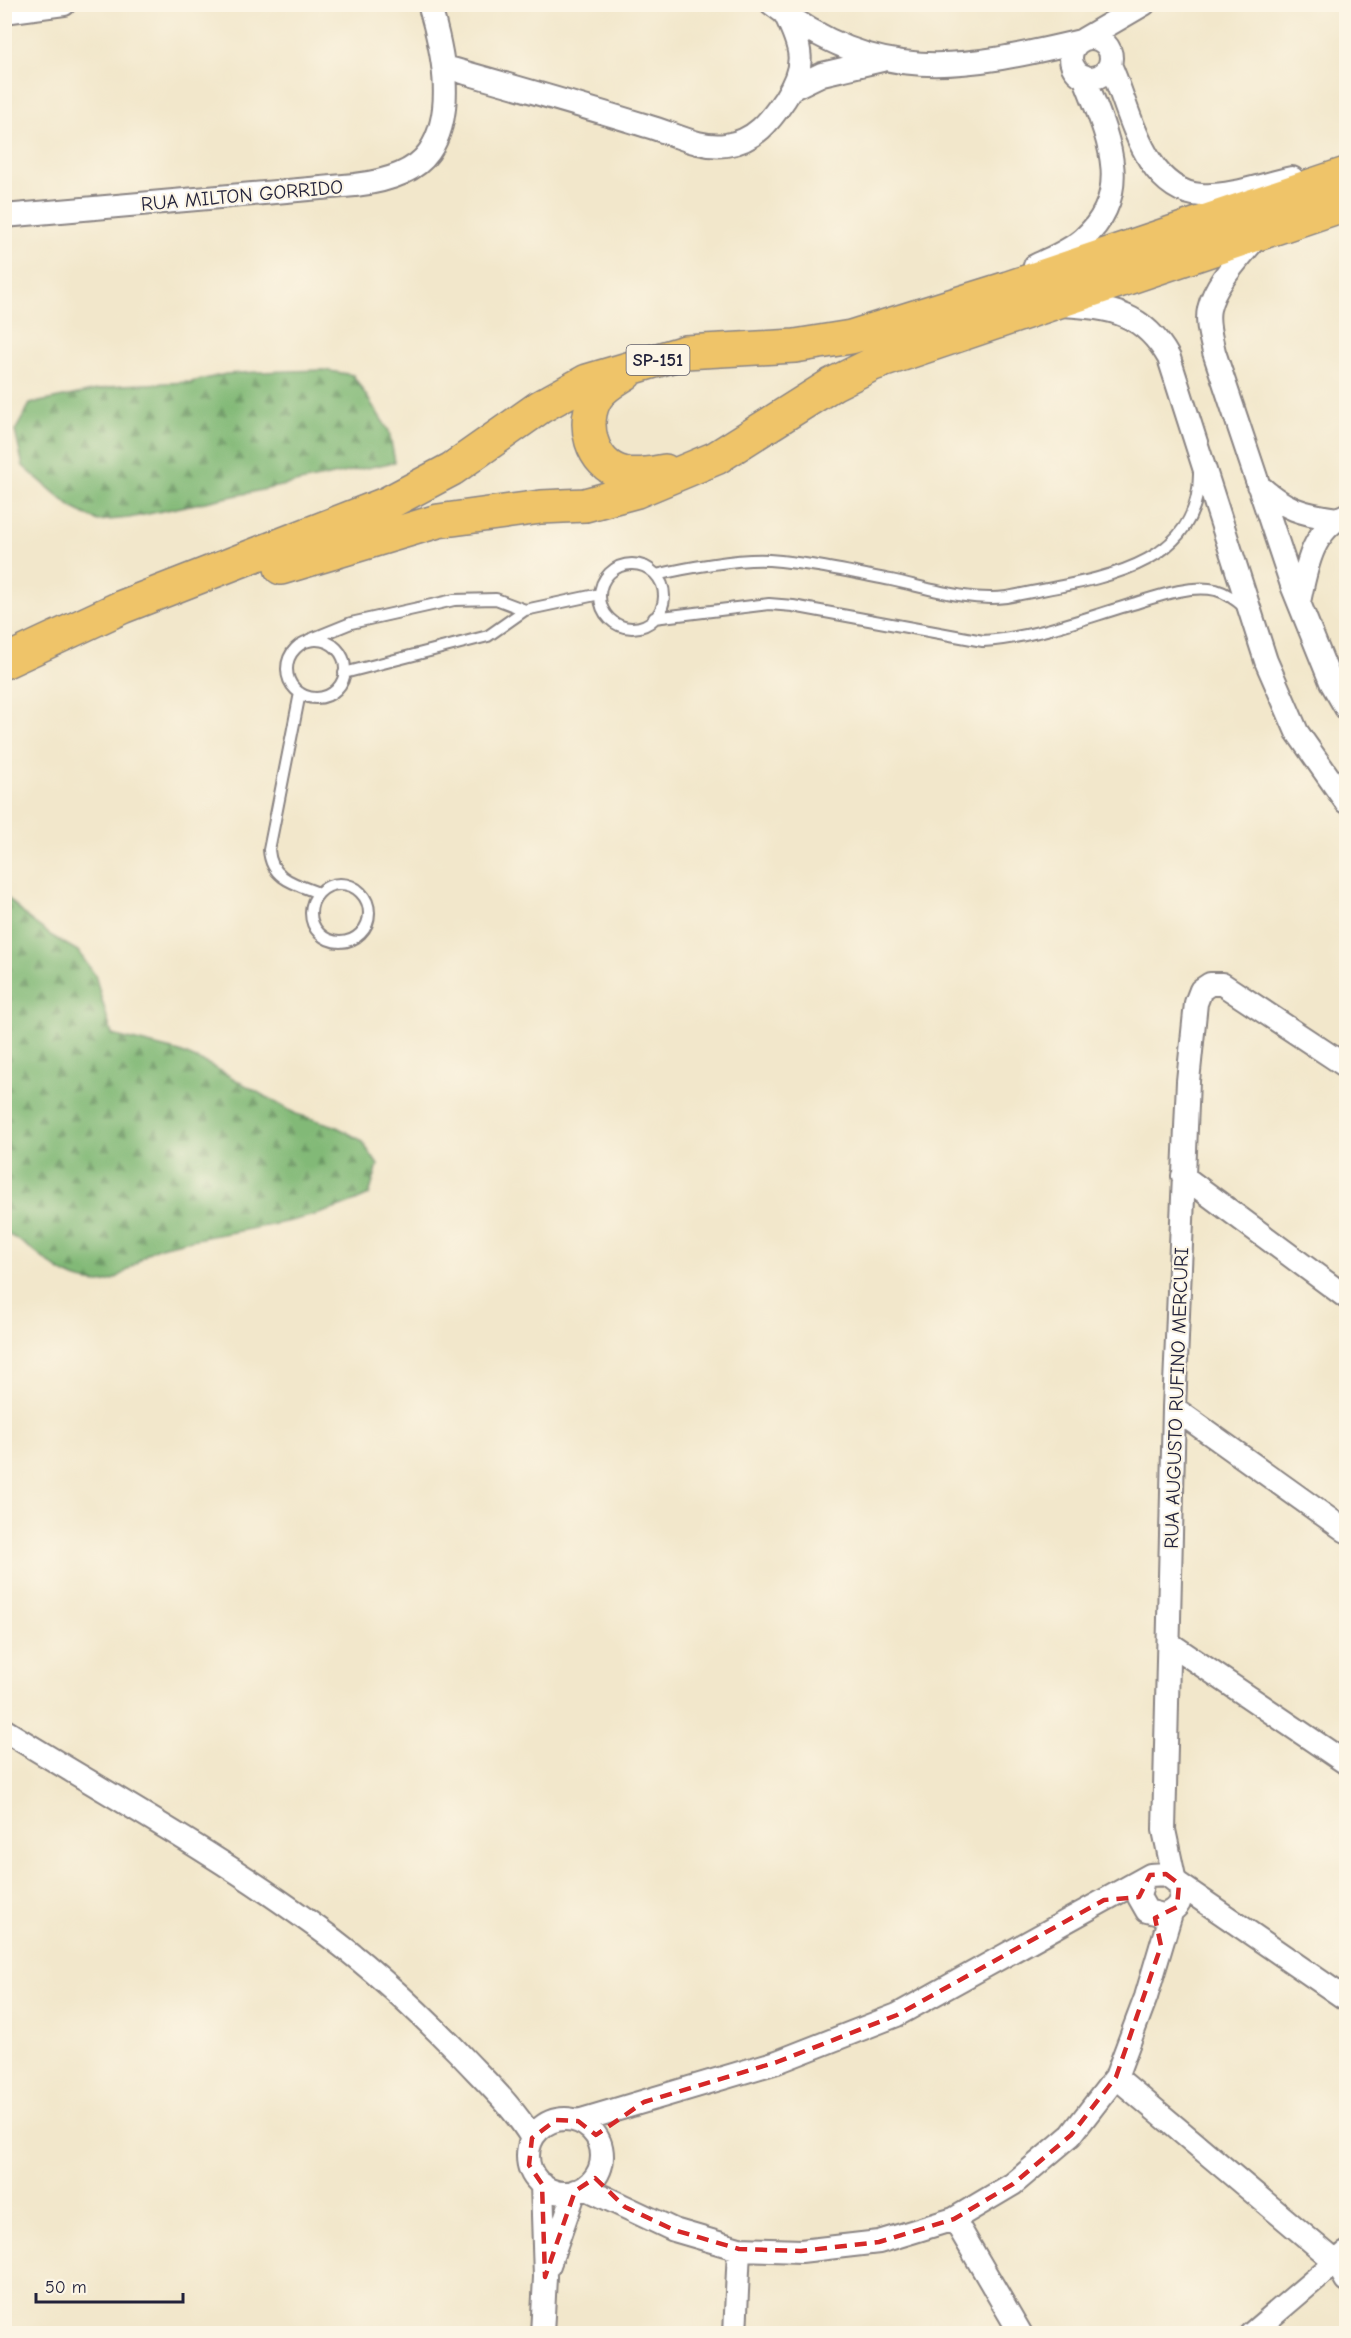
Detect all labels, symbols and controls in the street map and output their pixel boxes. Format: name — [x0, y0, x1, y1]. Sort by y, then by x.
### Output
street label: RUA MILTON GORRIDO — [140, 175, 344, 216]
road number: SP-151 — [626, 345, 690, 375]
street label: RUA AUGUSTO RUFINO MERCURI — [1160, 1247, 1193, 1549]
scale bar — [36, 2266, 183, 2304]
text: 50 m — [45, 2277, 87, 2298]

